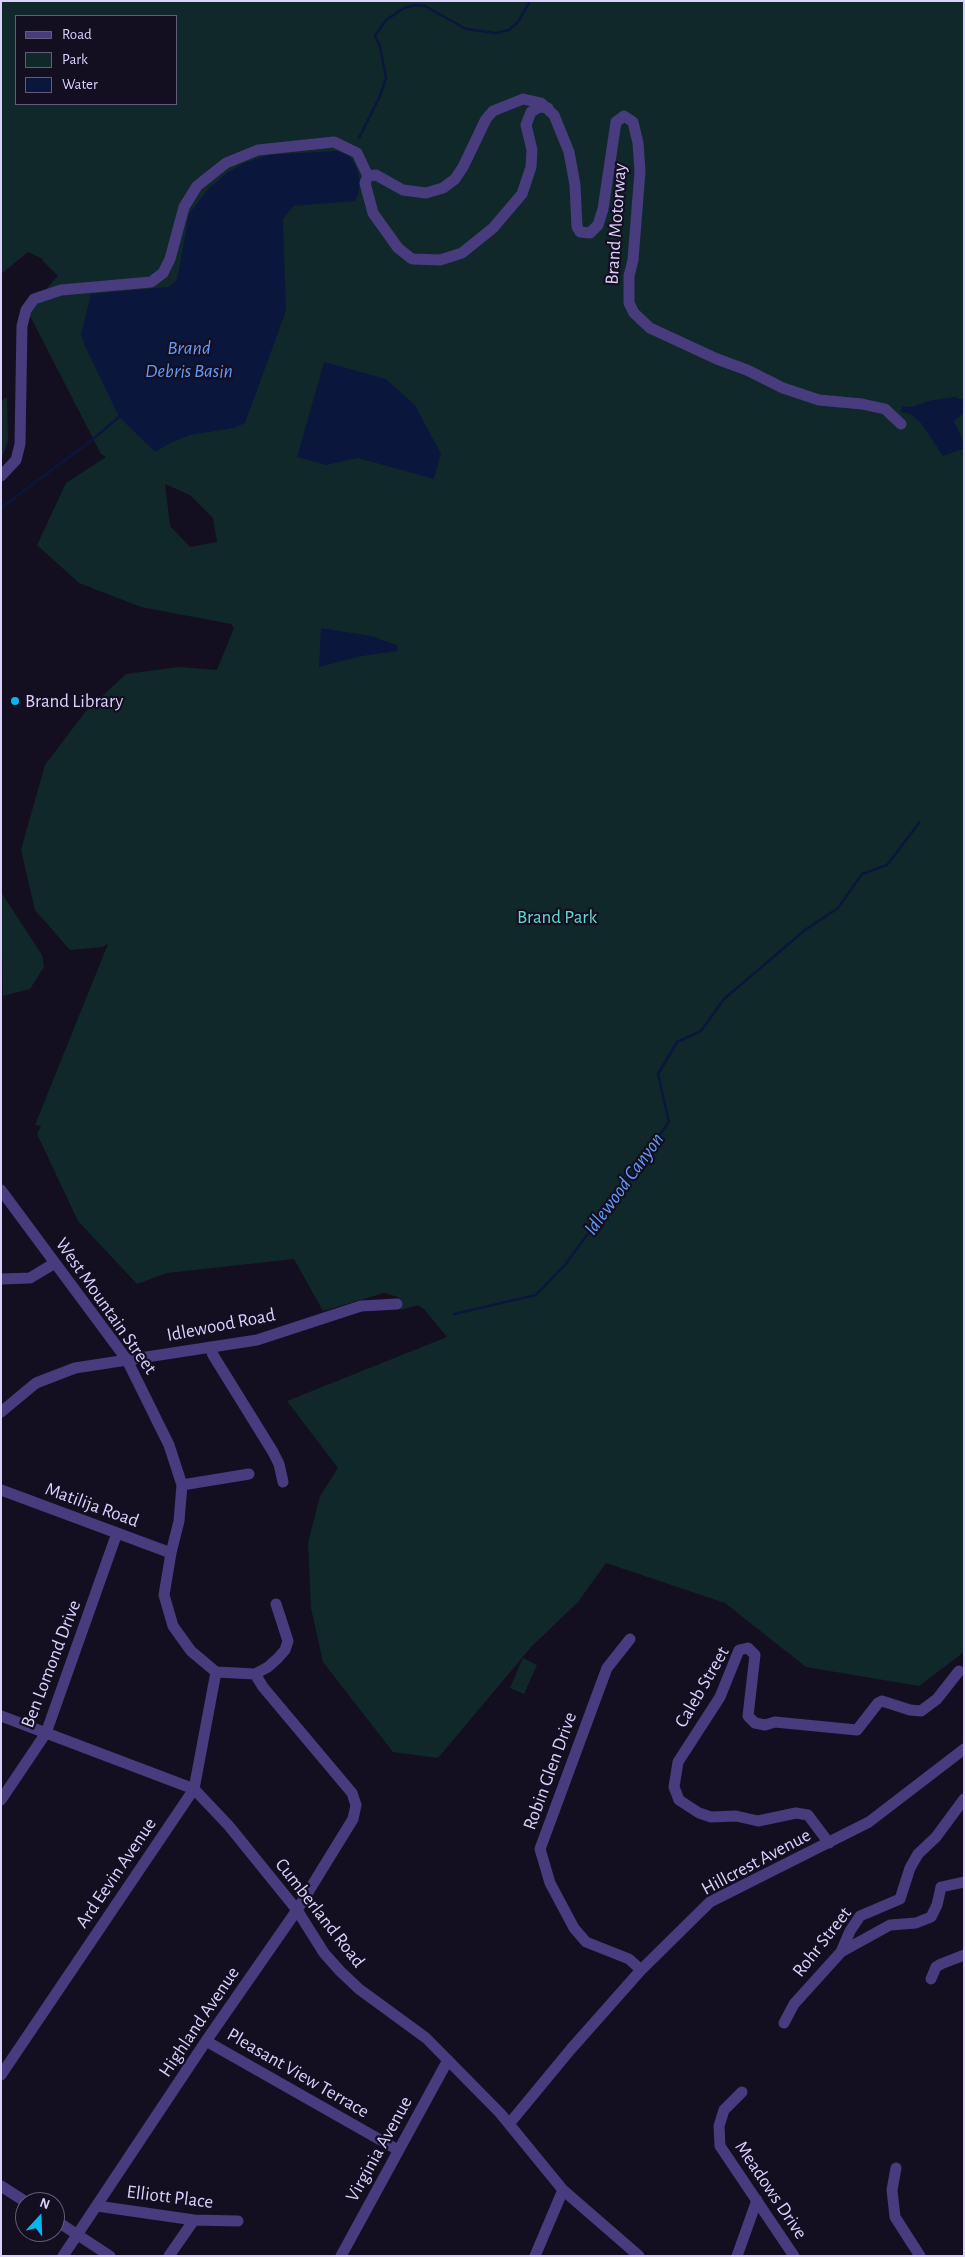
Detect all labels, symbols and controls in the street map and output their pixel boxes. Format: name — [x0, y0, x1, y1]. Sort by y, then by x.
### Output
legend — [15, 15, 178, 105]
text: Road — [62, 27, 92, 42]
text: Park — [62, 52, 88, 67]
text: Water — [62, 77, 98, 92]
street label: Brand Motorway — [600, 162, 632, 286]
water label: Brand Debris Basin — [145, 336, 233, 383]
place label: Brand Library — [25, 690, 123, 712]
marker: Brand Library — [9, 695, 21, 707]
park label: Brand Park — [517, 906, 597, 928]
water label: Idlewood Canyon — [579, 1128, 669, 1240]
street label: West Mountain Street — [50, 1233, 162, 1379]
street label: Idlewood Road — [165, 1303, 277, 1347]
street label: Matilija Road — [42, 1477, 142, 1533]
street label: Ben Lomond Drive — [16, 1597, 86, 1731]
street label: Caleb Street — [670, 1642, 734, 1732]
street label: Robin Glen Drive — [518, 1709, 582, 1833]
street label: Ard Eevin Avenue — [71, 1813, 161, 1933]
street label: Hillcrest Avenue — [697, 1824, 815, 1900]
street label: Cumberland Road — [270, 1854, 370, 1972]
street label: Rohr Street — [788, 1902, 856, 1982]
street label: Highland Avenue — [154, 1962, 244, 2082]
street label: Pleasant View Terrace — [223, 2023, 373, 2123]
street label: Virginia Avenue — [341, 2092, 417, 2206]
street label: Meadows Drive — [730, 2137, 812, 2243]
street label: Elliott Place — [125, 2180, 215, 2214]
north arrow — [15, 2192, 65, 2242]
text: N — [38, 2196, 52, 2212]

